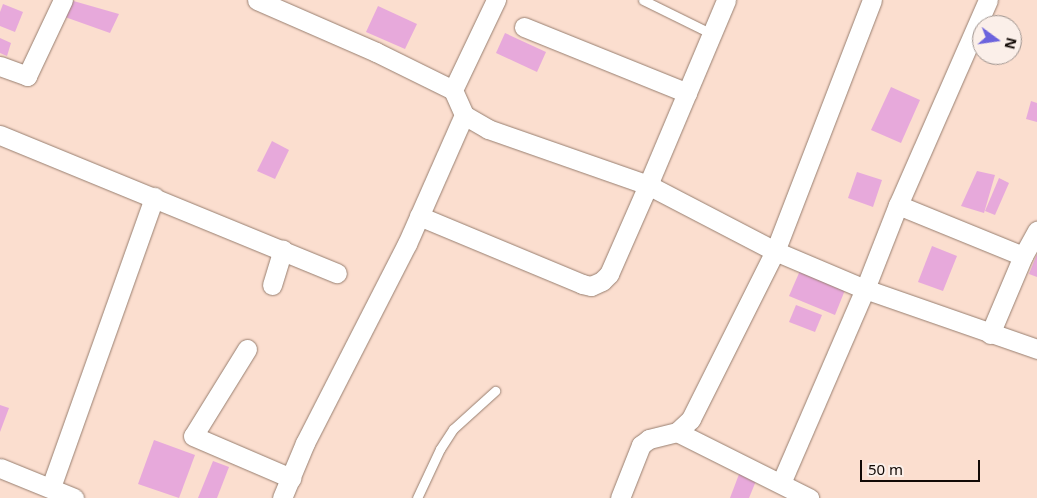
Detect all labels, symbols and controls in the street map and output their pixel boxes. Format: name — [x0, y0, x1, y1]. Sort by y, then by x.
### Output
north arrow — [972, 15, 1022, 65]
text: N — [1000, 36, 1022, 51]
scale bar — [862, 450, 982, 482]
text: 50 m — [868, 459, 903, 479]

